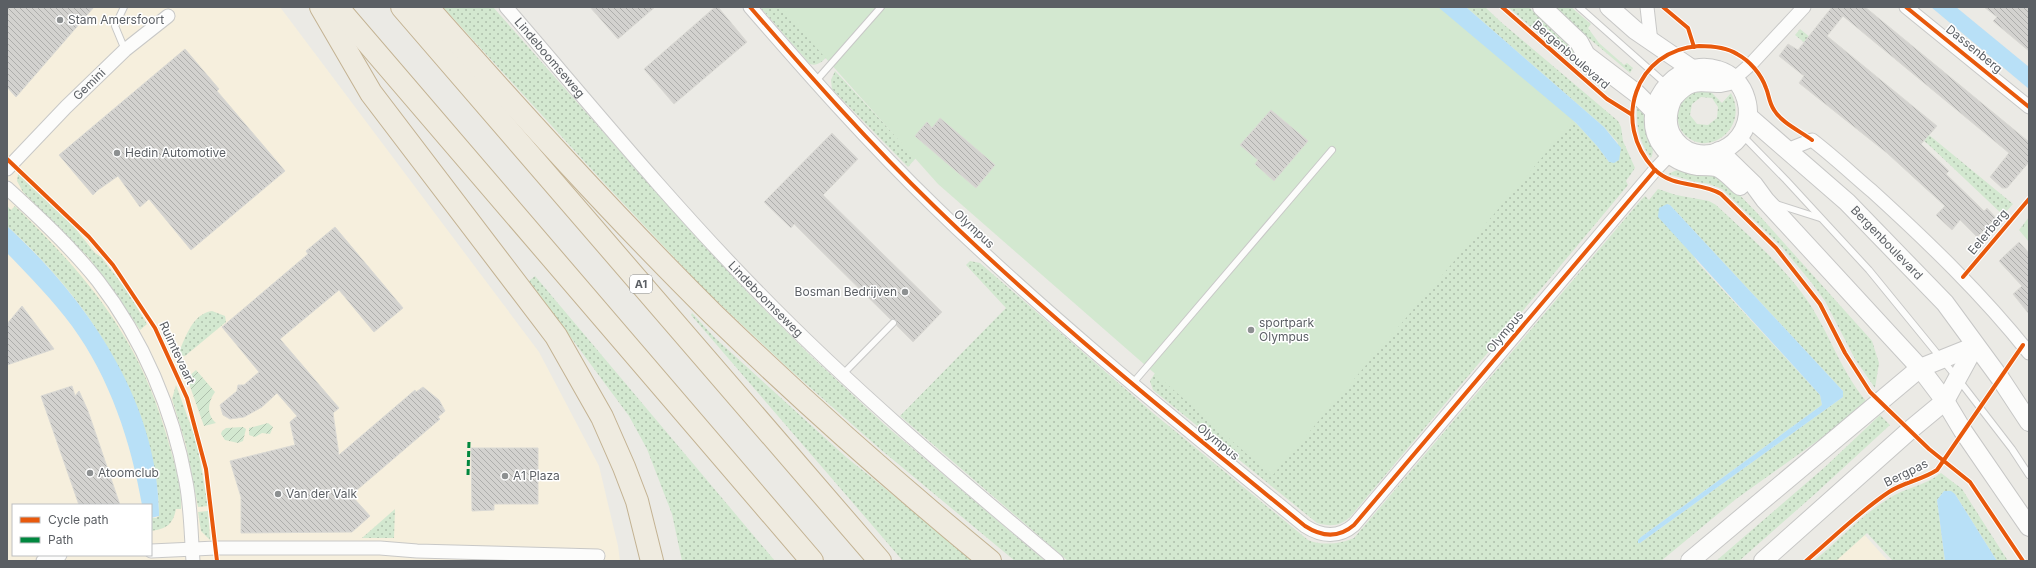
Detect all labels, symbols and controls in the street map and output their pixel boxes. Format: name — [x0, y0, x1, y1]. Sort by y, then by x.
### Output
place label: Stam Amersfoort — [68, 12, 164, 27]
street label: Lindeboomseweg — [512, 14, 588, 101]
marker: Stam Amersfoort — [55, 15, 65, 25]
street label: Bergenboulevard — [1530, 17, 1613, 92]
street label: Dassenberg — [1943, 21, 2006, 76]
street label: Gemini — [70, 65, 108, 103]
place label: Hedin Automotive — [125, 145, 226, 160]
marker: Hedin Automotive — [112, 148, 122, 158]
street label: Bergenboulevard — [1848, 202, 1926, 283]
street label: Olympus — [951, 206, 998, 251]
street label: Eelerberg — [1964, 206, 2011, 258]
street label: Lindeboomseweg — [725, 258, 807, 340]
road number: A1 — [630, 275, 652, 293]
place label: Bosman Bedrijven — [795, 284, 897, 299]
marker: Bosman Bedrijven — [900, 287, 910, 297]
street label: Olympus — [1483, 308, 1526, 356]
place label: sportpark Olympus — [1259, 315, 1314, 344]
street label: Ruimtevaart — [156, 319, 199, 387]
marker: sportpark Olympus — [1246, 325, 1256, 335]
street label: Olympus — [1194, 420, 1243, 463]
street label: Bergpas — [1881, 455, 1930, 490]
place label: Atoomclub — [98, 465, 159, 480]
marker: Atoomclub — [85, 468, 95, 478]
place label: A1 Plaza — [513, 468, 560, 483]
marker: A1 Plaza — [500, 471, 510, 481]
place label: Van der Valk — [286, 486, 357, 501]
marker: Van der Valk — [273, 489, 283, 499]
legend — [12, 504, 152, 556]
text: Cycle path — [48, 512, 109, 527]
text: Path — [48, 532, 73, 547]

